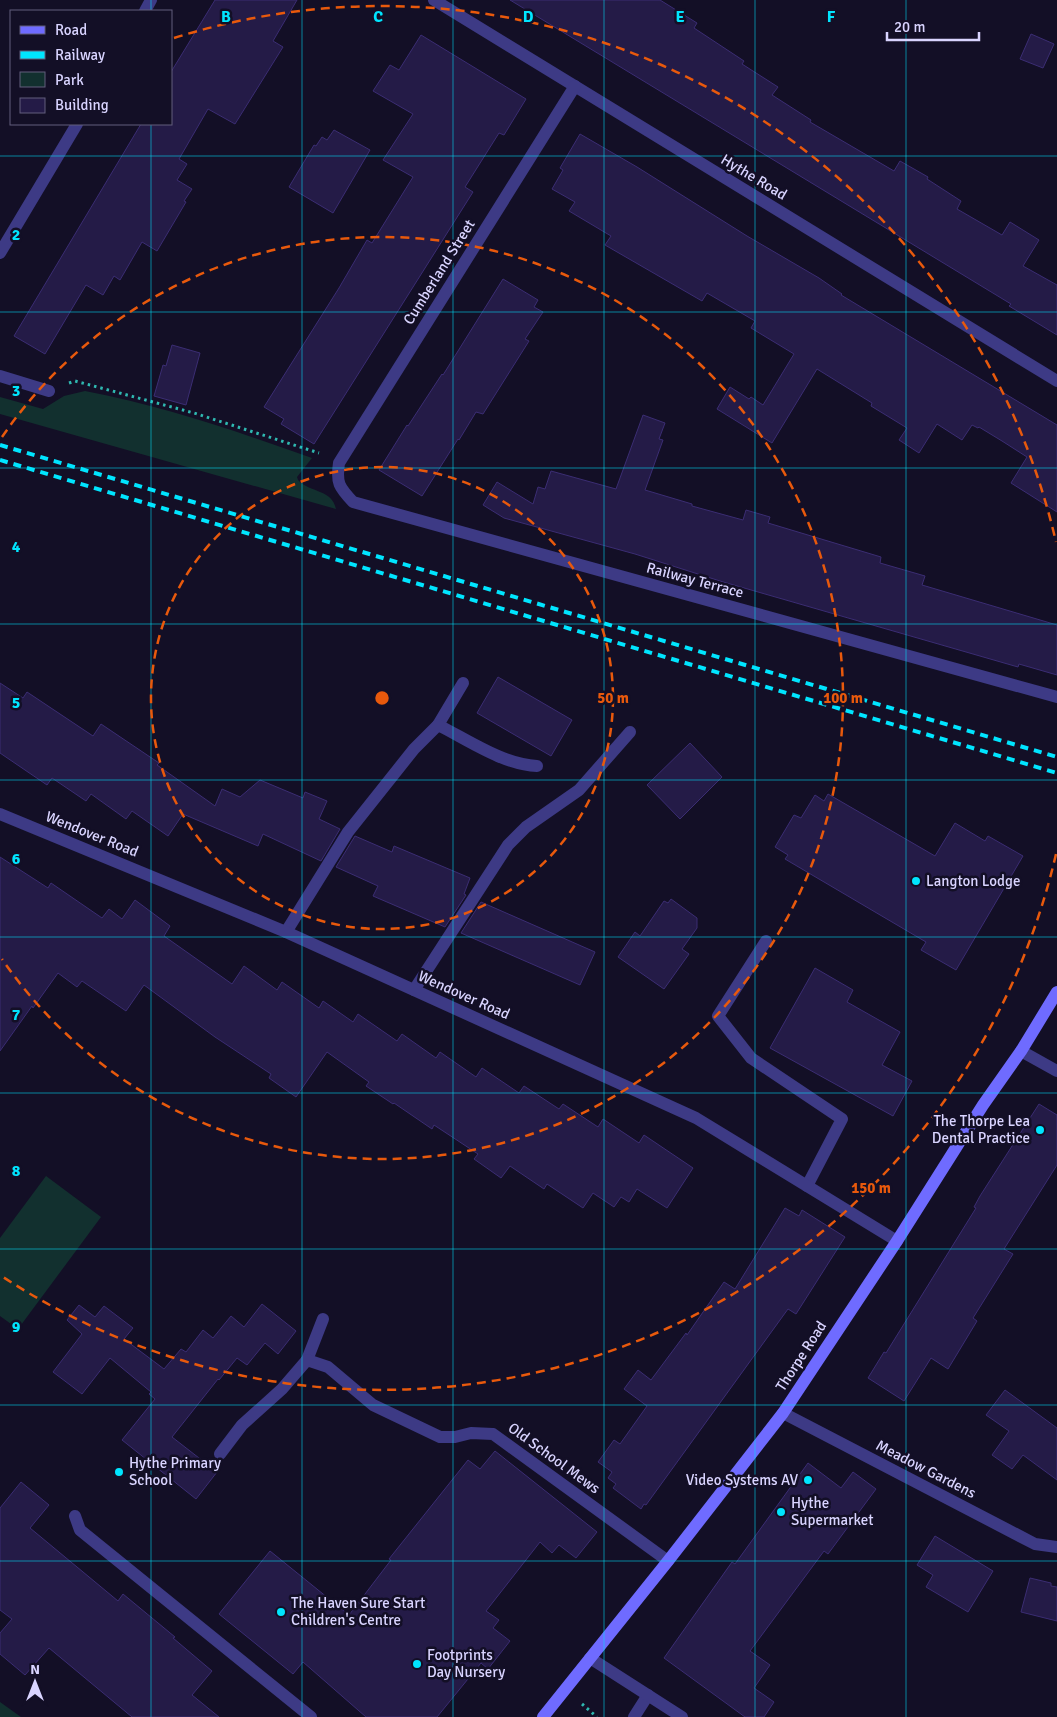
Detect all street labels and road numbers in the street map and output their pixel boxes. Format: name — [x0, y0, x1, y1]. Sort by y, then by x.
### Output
street label: Hythe Road — [718, 150, 790, 204]
street label: Cumberland Street — [399, 216, 479, 328]
street label: Railway Terrace — [644, 558, 746, 602]
street label: Wendover Road — [43, 807, 141, 861]
street label: Wendover Road — [415, 967, 513, 1023]
street label: Thorpe Road — [772, 1318, 830, 1394]
street label: Old School Mews — [505, 1419, 604, 1498]
street label: Meadow Gardens — [873, 1436, 979, 1502]

